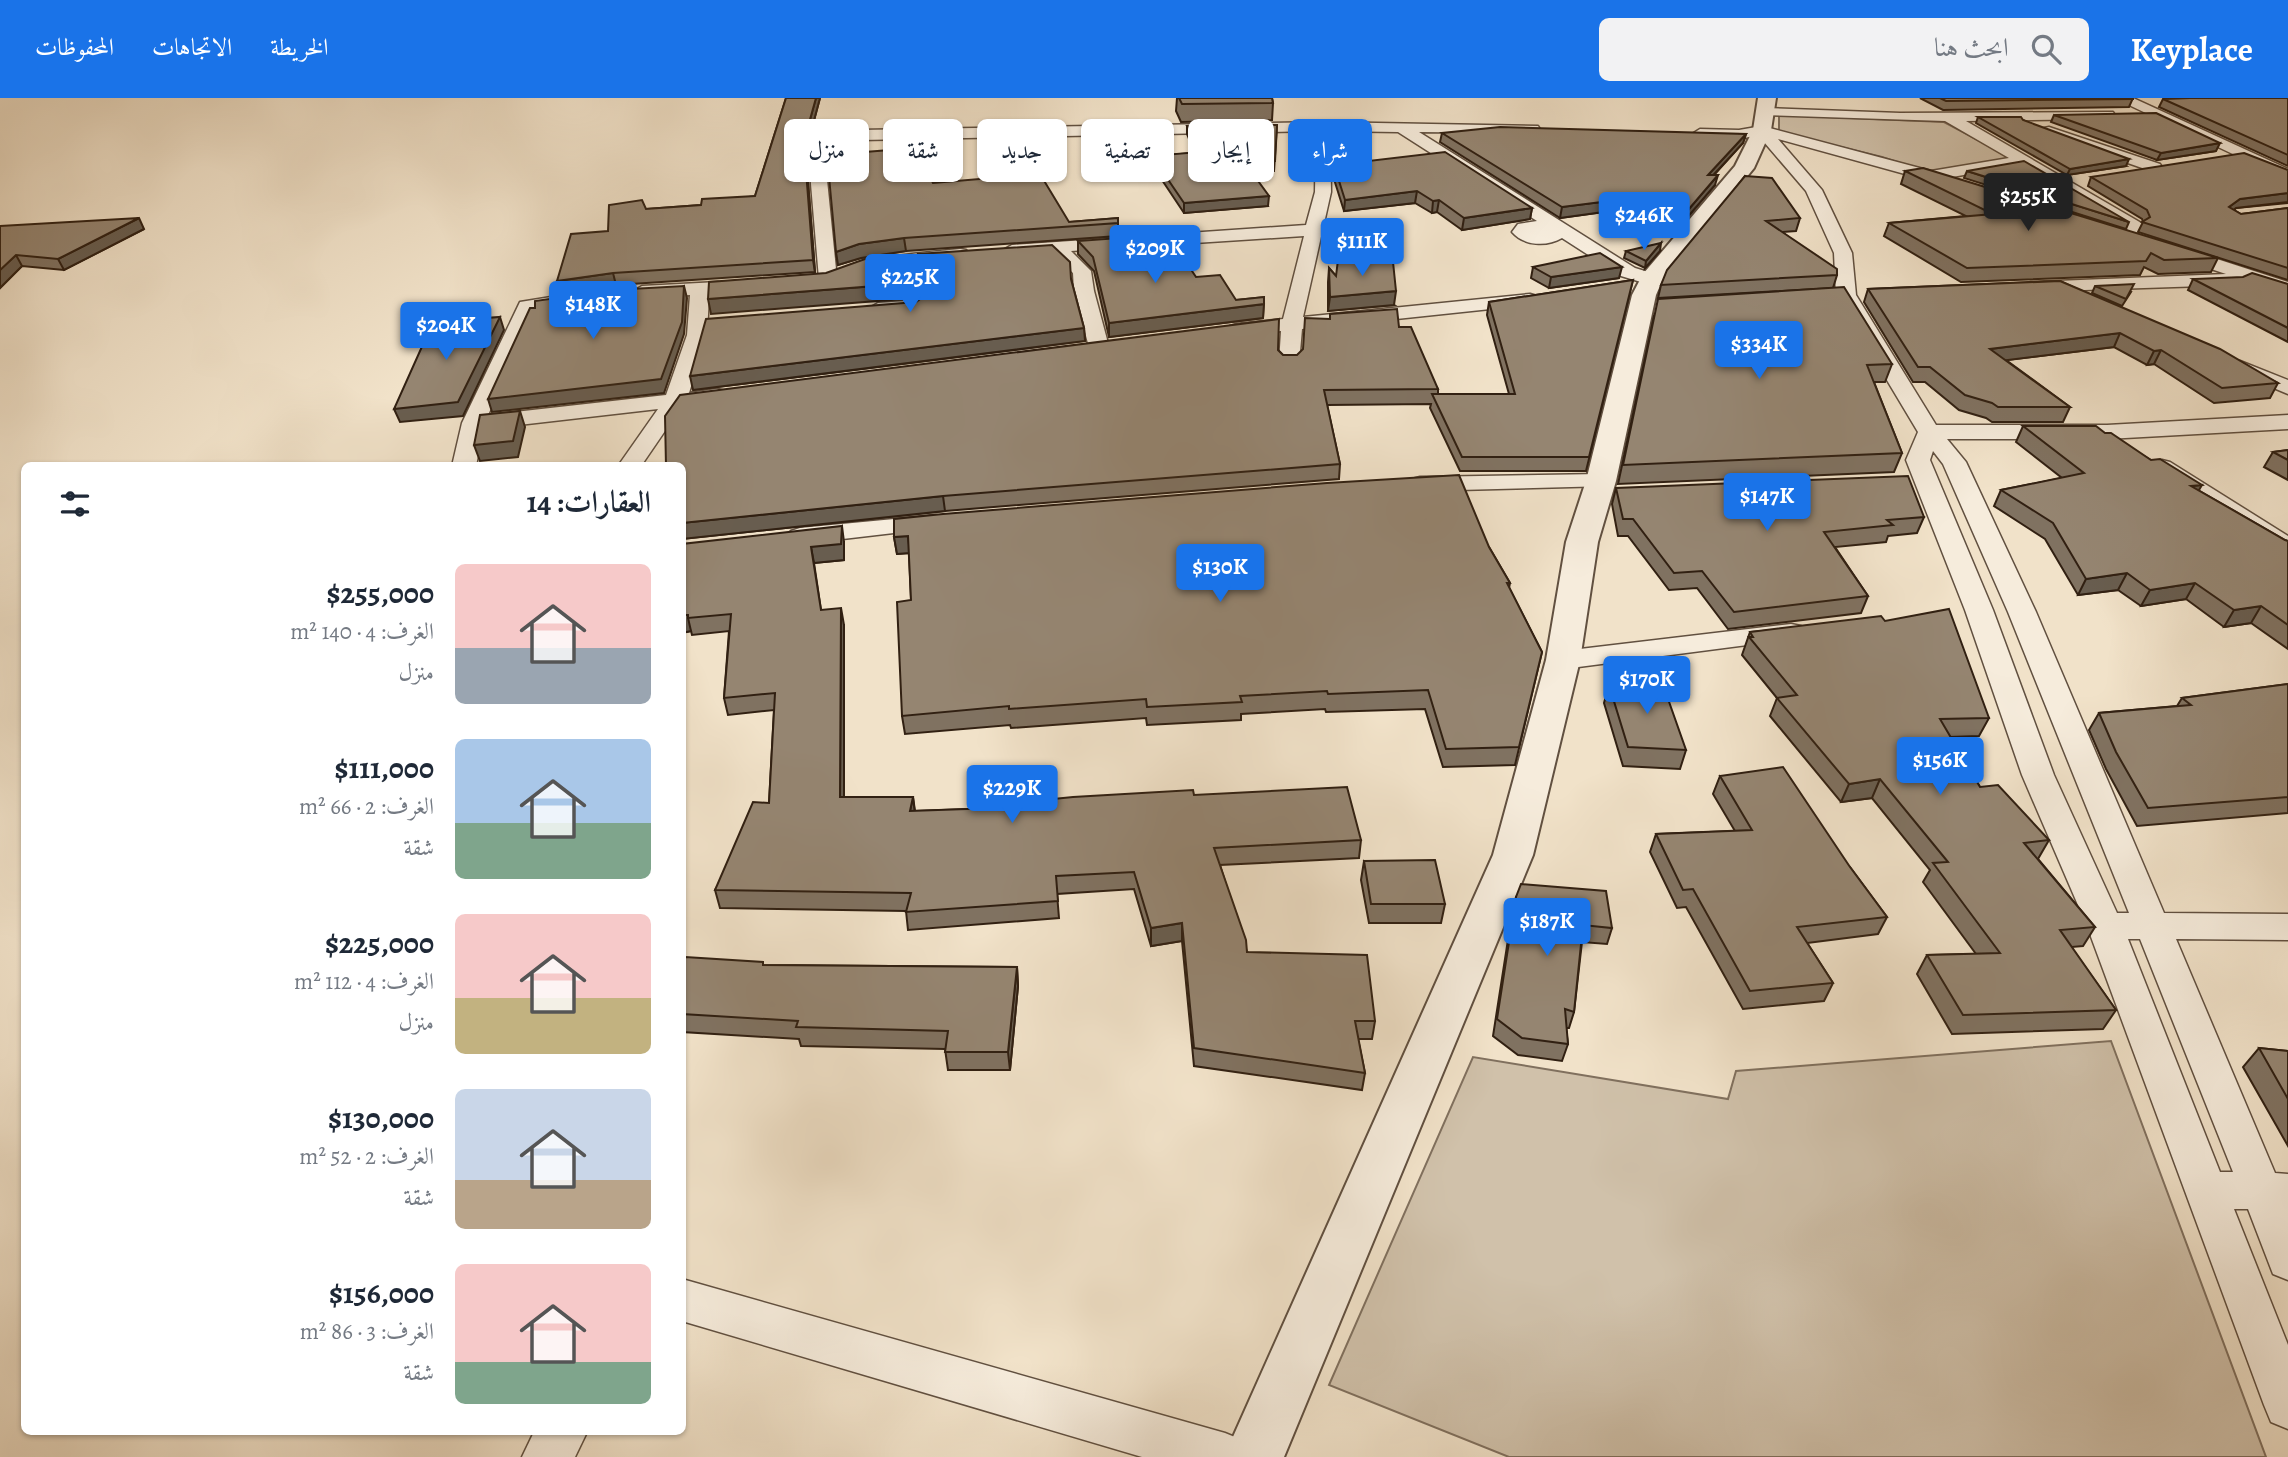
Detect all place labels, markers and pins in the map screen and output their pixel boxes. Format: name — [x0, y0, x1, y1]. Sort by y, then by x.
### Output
pin: $255K — [1979, 174, 2077, 233]
pin: $246K — [1595, 192, 1693, 252]
pin: $111K — [1313, 218, 1411, 278]
pin: $209K — [1106, 226, 1204, 285]
pin: $225K — [861, 254, 959, 314]
pin: $148K — [544, 282, 642, 341]
pin: $204K — [397, 302, 495, 362]
pin: $334K — [1710, 322, 1808, 381]
pin: $147K — [1718, 474, 1816, 533]
pin: $130K — [1171, 545, 1269, 604]
pin: $170K — [1598, 656, 1696, 716]
pin: $156K — [1891, 738, 1989, 797]
pin: $229K — [963, 766, 1061, 825]
pin: $187K — [1498, 898, 1596, 958]

